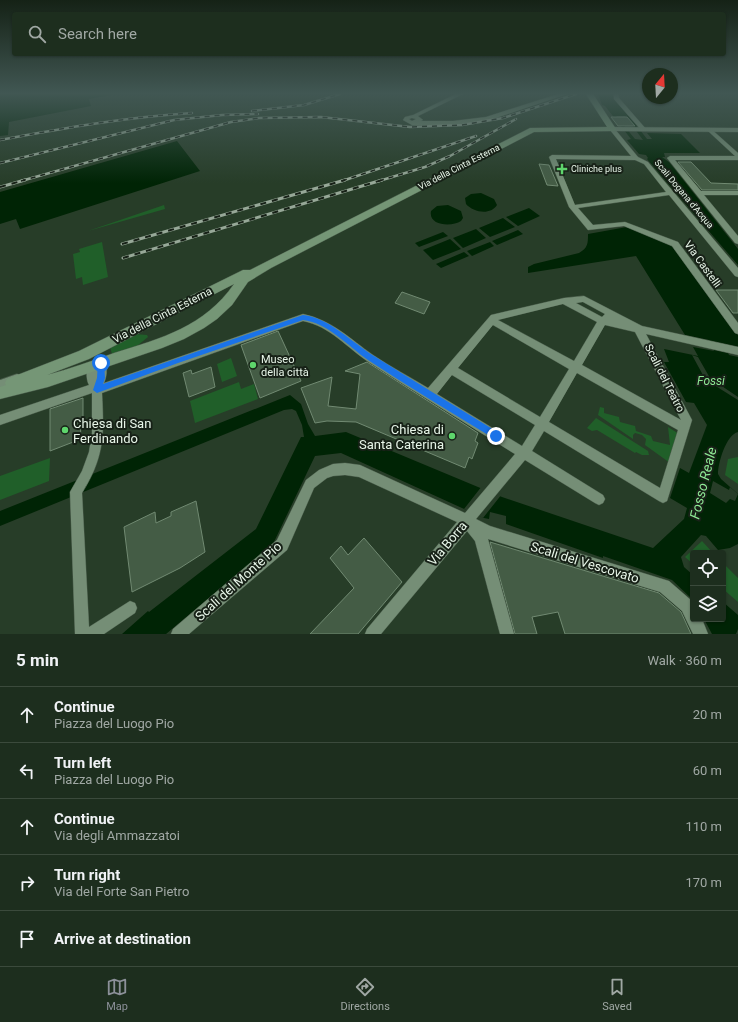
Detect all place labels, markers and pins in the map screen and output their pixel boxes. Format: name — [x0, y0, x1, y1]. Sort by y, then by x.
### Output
marker: Cliniche plus — [556, 163, 568, 175]
place label: Cliniche plus — [571, 164, 622, 174]
place label: Museo della città — [261, 353, 309, 379]
marker: Museo della città — [248, 360, 258, 370]
place label: Chiesa di San Ferdinando — [73, 416, 151, 446]
place label: Chiesa di Santa Caterina — [359, 422, 444, 452]
marker: Chiesa di San Ferdinando — [60, 425, 70, 435]
marker: Chiesa di Santa Caterina — [447, 431, 457, 441]

